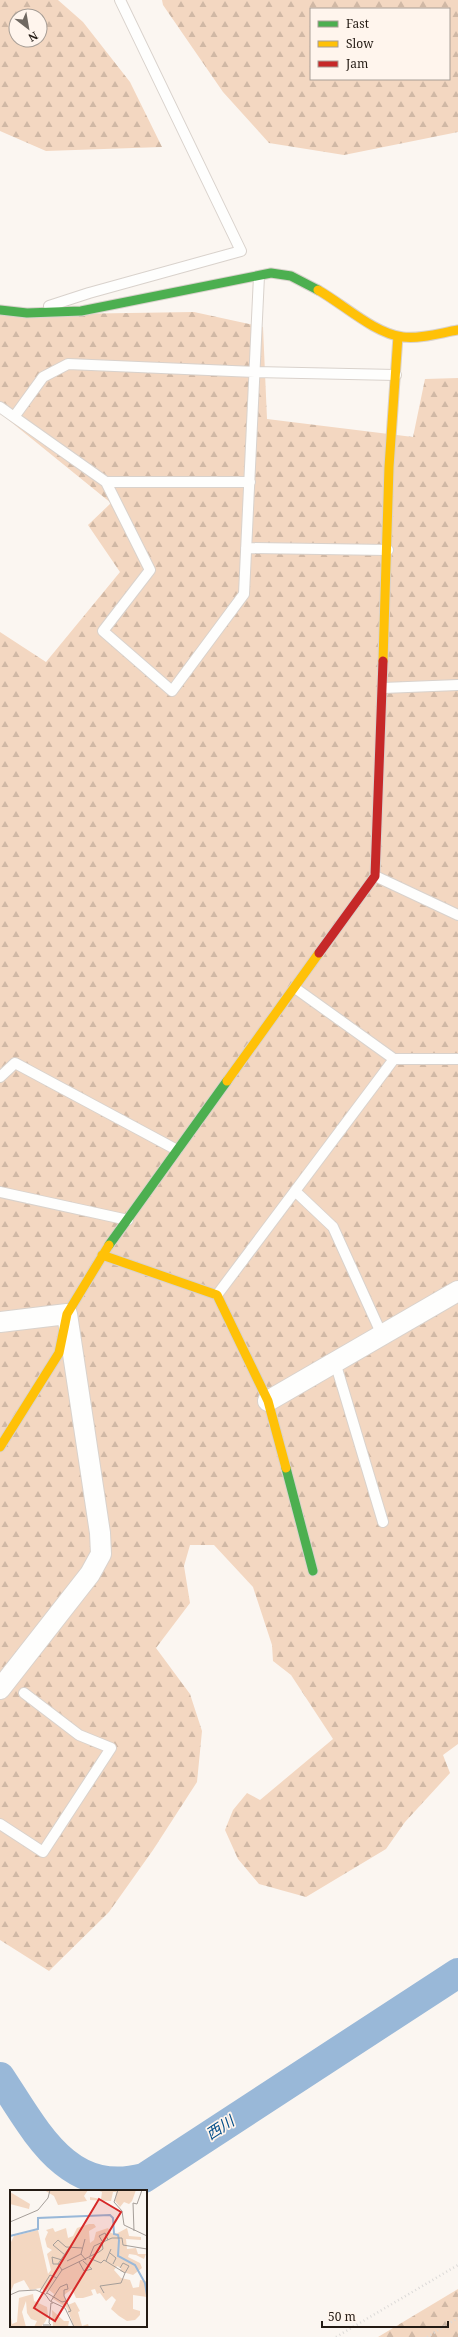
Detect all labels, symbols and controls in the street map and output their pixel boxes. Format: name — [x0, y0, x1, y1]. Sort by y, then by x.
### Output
north arrow — [8, 8, 48, 48]
legend — [310, 8, 450, 80]
text: Fast — [346, 15, 369, 32]
text: N — [26, 28, 41, 46]
text: Slow — [346, 35, 374, 52]
text: Jam — [345, 55, 368, 72]
water label: 西川 — [201, 2110, 239, 2144]
inset map — [10, 2190, 147, 2327]
scale bar — [322, 2303, 448, 2329]
text: 50 m — [328, 2308, 356, 2325]

